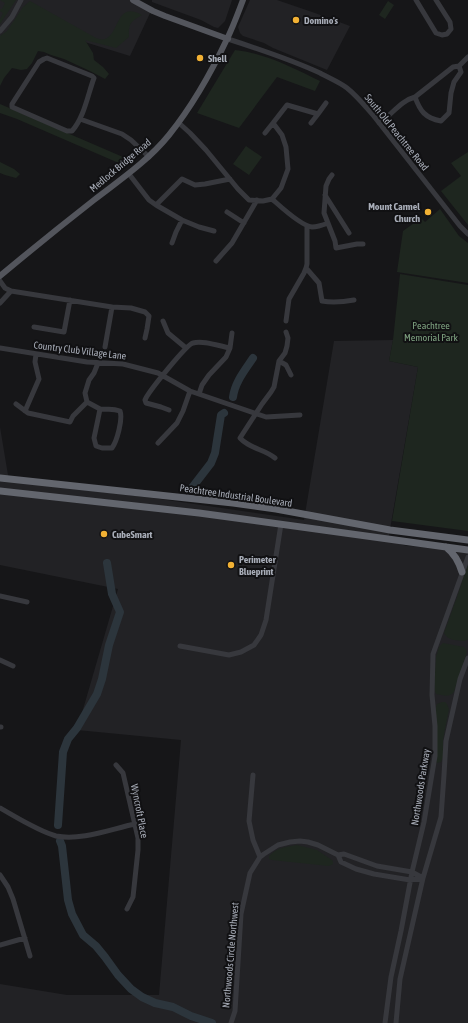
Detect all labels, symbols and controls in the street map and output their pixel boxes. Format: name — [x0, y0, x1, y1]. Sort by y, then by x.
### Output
marker: Domino's — [291, 15, 301, 25]
place label: Domino's — [304, 15, 339, 26]
marker: Shell — [195, 53, 205, 63]
place label: Shell — [208, 53, 227, 64]
street label: South Old Peachtree Road — [362, 92, 431, 173]
street label: Medlock Bridge Road — [87, 136, 153, 194]
place label: Mount Carmel Church — [368, 201, 420, 224]
marker: Mount Carmel Church — [423, 207, 433, 217]
park label: Peachtree Memorial Park — [404, 320, 458, 343]
street label: Country Club Village Lane — [33, 339, 127, 362]
street label: Peachtree Industrial Boulevard — [179, 482, 293, 509]
marker: CubeSmart — [99, 529, 109, 539]
place label: CubeSmart — [112, 529, 153, 540]
place label: Perimeter Blueprint — [239, 554, 277, 577]
marker: Perimeter Blueprint — [226, 560, 236, 570]
street label: Northwoods Parkway — [409, 748, 432, 826]
street label: Wyncroft Place — [129, 783, 150, 840]
street label: Northwoods Circle Northwest — [220, 902, 241, 1008]

